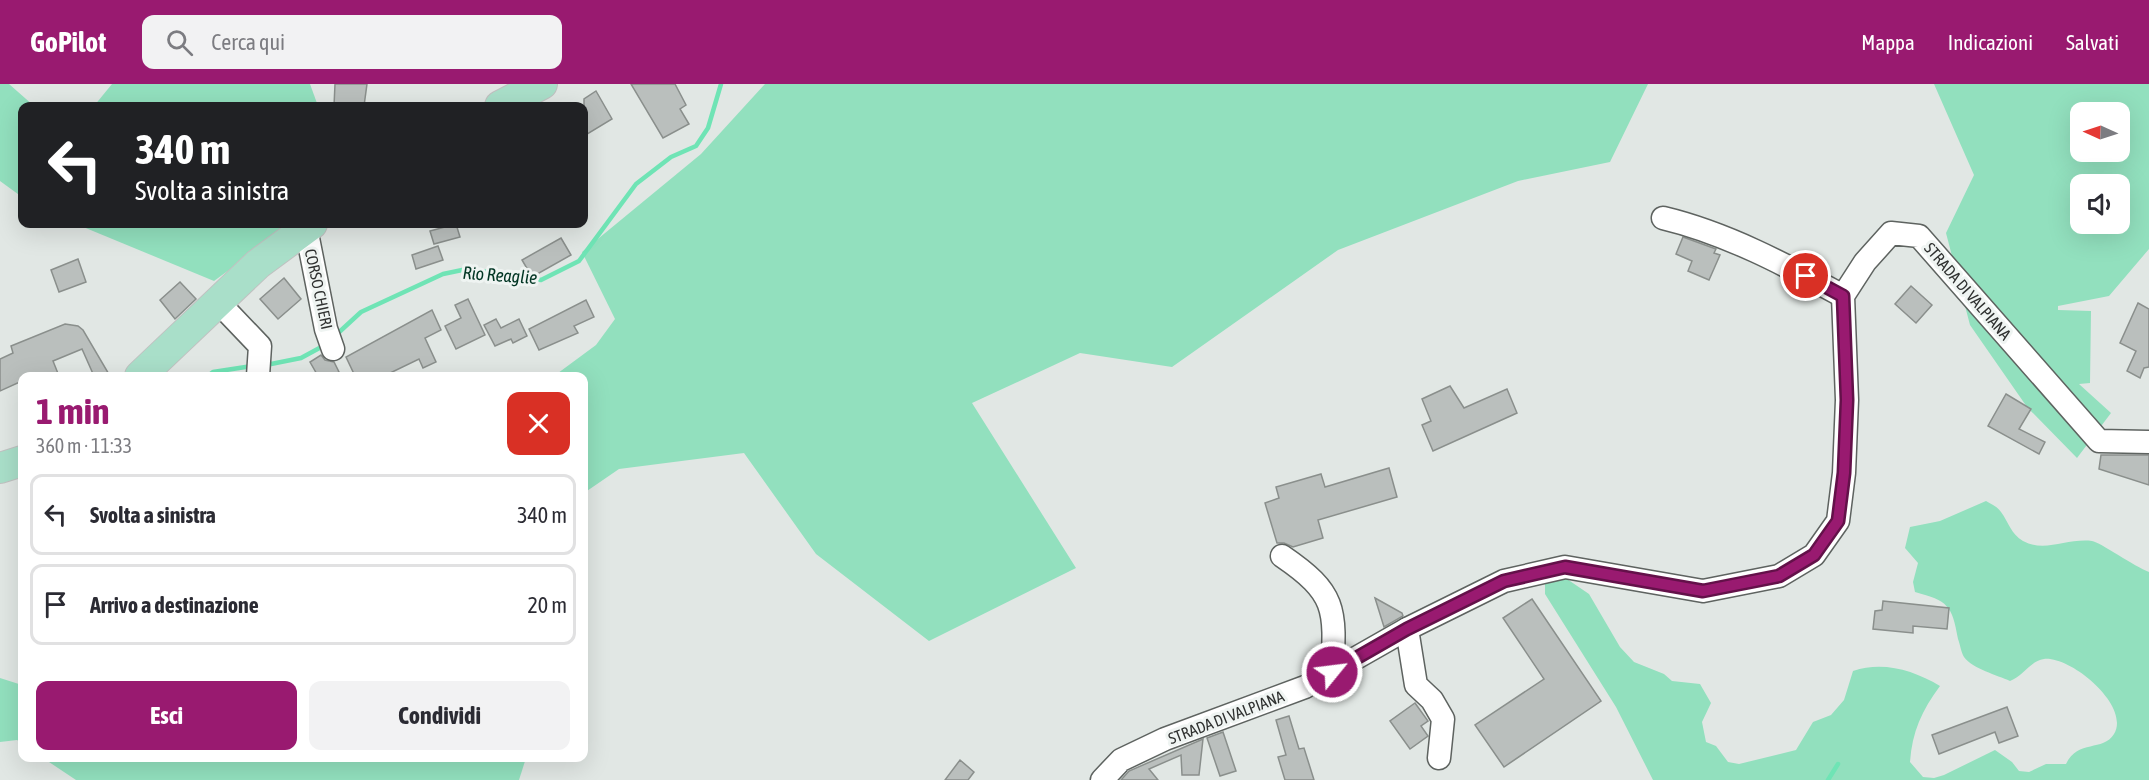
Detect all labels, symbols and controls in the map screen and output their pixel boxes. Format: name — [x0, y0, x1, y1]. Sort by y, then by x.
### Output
search box — [142, 15, 562, 69]
text: GoPilot — [30, 26, 106, 58]
icon: search — [163, 26, 196, 59]
text: Cerca qui — [211, 29, 285, 55]
text: Mappa — [1861, 30, 1915, 54]
text: Indicazioni — [1948, 30, 2033, 54]
text: Salvati — [2066, 30, 2119, 54]
north arrow — [2070, 102, 2130, 162]
map controls — [2070, 102, 2130, 234]
text: 340 m — [135, 125, 230, 173]
icon: left — [36, 126, 114, 204]
button: sound — [2070, 174, 2130, 234]
text: Svolta a sinistra — [135, 175, 289, 206]
street label: STRADA DI VALPIANA — [1921, 239, 2015, 343]
street label: CORSO CHIERI — [302, 247, 336, 331]
pin — [1780, 250, 1831, 301]
icon: arrive — [1789, 259, 1822, 292]
water label: Rio Reaglie — [462, 262, 538, 288]
text: 1 min — [36, 390, 110, 432]
button: close — [507, 392, 570, 455]
text: 360 m · 11:33 — [36, 434, 132, 457]
icon: left — [39, 498, 72, 531]
text: Svolta a sinistra — [90, 502, 216, 528]
text: 340 m — [517, 502, 567, 528]
icon: arrive — [39, 588, 72, 621]
text: Arrivo a destinazione — [90, 592, 259, 618]
text: 20 m — [527, 592, 567, 618]
position arrow — [1300, 640, 1364, 704]
button: Esci — [36, 681, 297, 750]
button: Condividi — [309, 681, 570, 750]
street label: STRADA DI VALPIANA — [1166, 687, 1287, 747]

